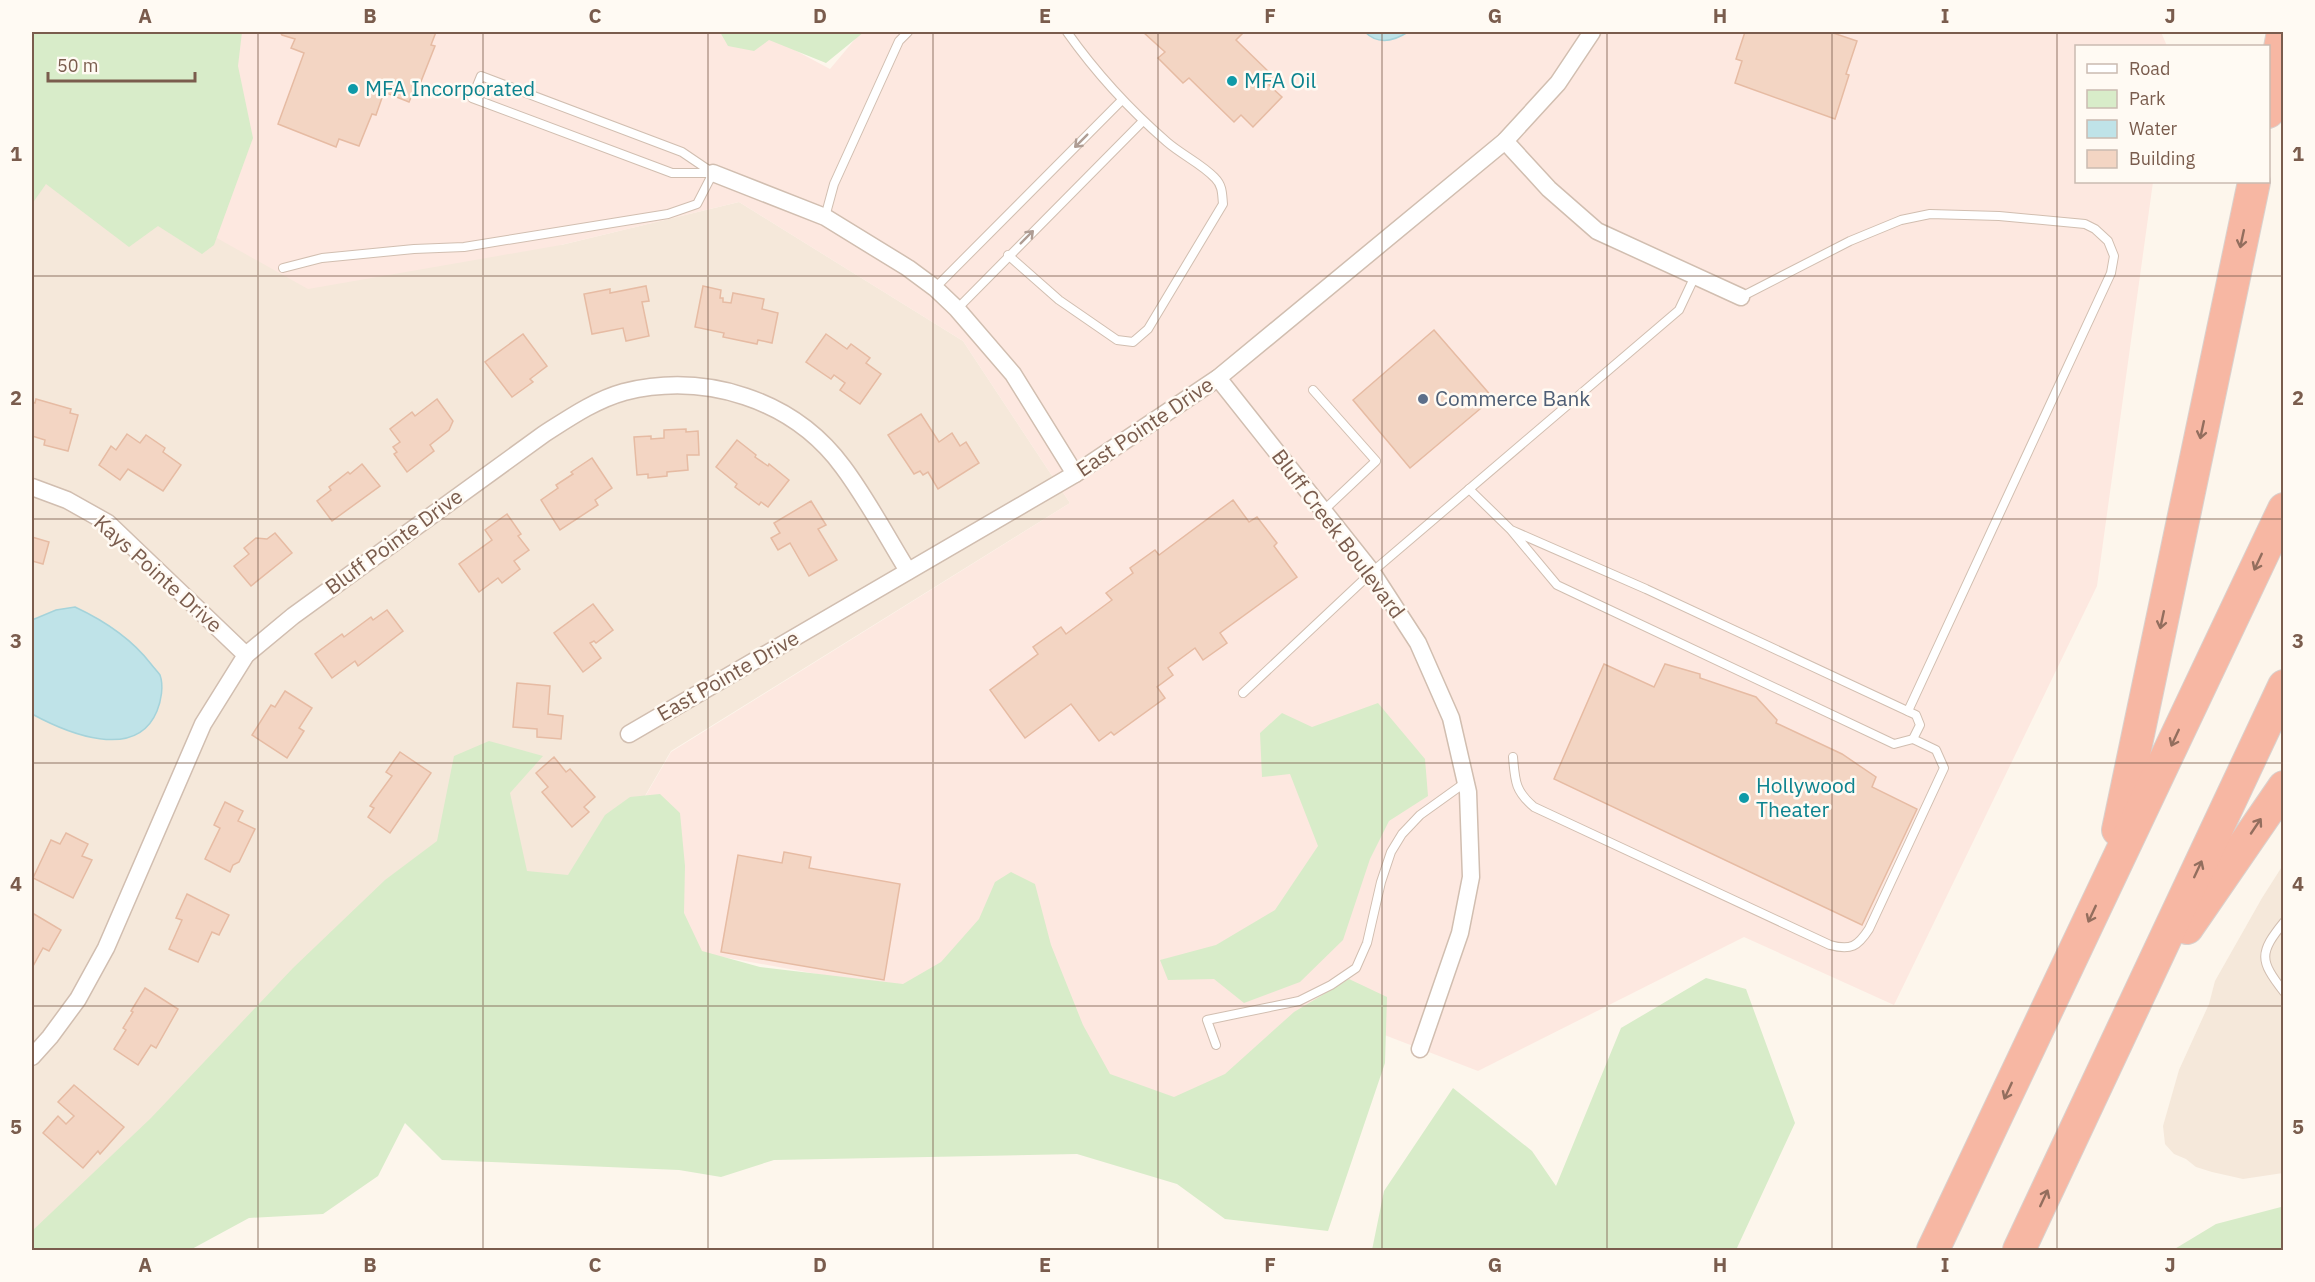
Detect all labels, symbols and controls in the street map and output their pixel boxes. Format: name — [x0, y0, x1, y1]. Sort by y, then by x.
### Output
text: A — [138, 2, 152, 29]
text: B — [363, 2, 377, 29]
text: C — [588, 2, 602, 29]
text: D — [813, 2, 827, 29]
text: E — [1039, 2, 1051, 29]
text: F — [1264, 2, 1276, 29]
text: G — [1488, 2, 1502, 29]
text: H — [1713, 2, 1727, 29]
text: I — [1941, 2, 1949, 29]
text: J — [2164, 2, 2176, 29]
scale bar — [48, 45, 195, 83]
legend — [2075, 45, 2270, 183]
text: 50 m — [57, 54, 99, 77]
text: Road — [2129, 57, 2170, 80]
place label: MFA Oil — [1244, 66, 1316, 94]
place label: MFA Incorporated — [365, 74, 535, 102]
marker: MFA Oil — [1225, 74, 1239, 88]
marker: MFA Incorporated — [346, 82, 360, 96]
text: Park — [2129, 87, 2166, 110]
text: Water — [2129, 117, 2178, 140]
one-way arrow — [1074, 133, 1088, 148]
text: 1 — [10, 140, 22, 167]
text: 1 — [2292, 140, 2304, 167]
text: Building — [2129, 147, 2196, 170]
one-way arrow — [2236, 228, 2247, 248]
one-way arrow — [1020, 229, 1035, 244]
street label: East Pointe Drive — [1070, 370, 1218, 482]
text: 2 — [10, 384, 22, 411]
place label: Commerce Bank — [1435, 384, 1590, 412]
text: 2 — [2292, 384, 2304, 411]
marker: Commerce Bank — [1416, 392, 1430, 406]
one-way arrow — [2196, 419, 2207, 439]
street label: Bluff Creek Boulevard — [1266, 443, 1412, 624]
street label: Bluff Pointe Drive — [319, 482, 468, 601]
street label: Kays Pointe Drive — [89, 508, 229, 638]
one-way arrow — [2252, 552, 2264, 570]
one-way arrow — [2156, 610, 2167, 630]
street label: East Pointe Drive — [651, 623, 804, 727]
text: 3 — [10, 627, 22, 654]
text: 3 — [2292, 627, 2304, 654]
one-way arrow — [2169, 729, 2181, 747]
place label: Hollywood Theater — [1756, 771, 1856, 823]
marker: Hollywood Theater — [1737, 791, 1751, 805]
one-way arrow — [2251, 818, 2263, 835]
one-way arrow — [2193, 860, 2204, 878]
text: 4 — [10, 870, 22, 897]
text: 4 — [2292, 870, 2304, 897]
one-way arrow — [2085, 905, 2097, 923]
one-way arrow — [2002, 1081, 2014, 1099]
text: 5 — [10, 1113, 22, 1140]
text: 5 — [2292, 1113, 2304, 1140]
one-way arrow — [2038, 1189, 2050, 1207]
text: A — [138, 1251, 152, 1278]
text: B — [363, 1251, 377, 1278]
text: C — [588, 1251, 602, 1278]
text: D — [813, 1251, 827, 1278]
text: E — [1039, 1251, 1051, 1278]
text: F — [1264, 1251, 1276, 1278]
text: G — [1488, 1251, 1502, 1278]
text: H — [1713, 1251, 1727, 1278]
text: I — [1941, 1251, 1949, 1278]
text: J — [2164, 1251, 2176, 1278]

